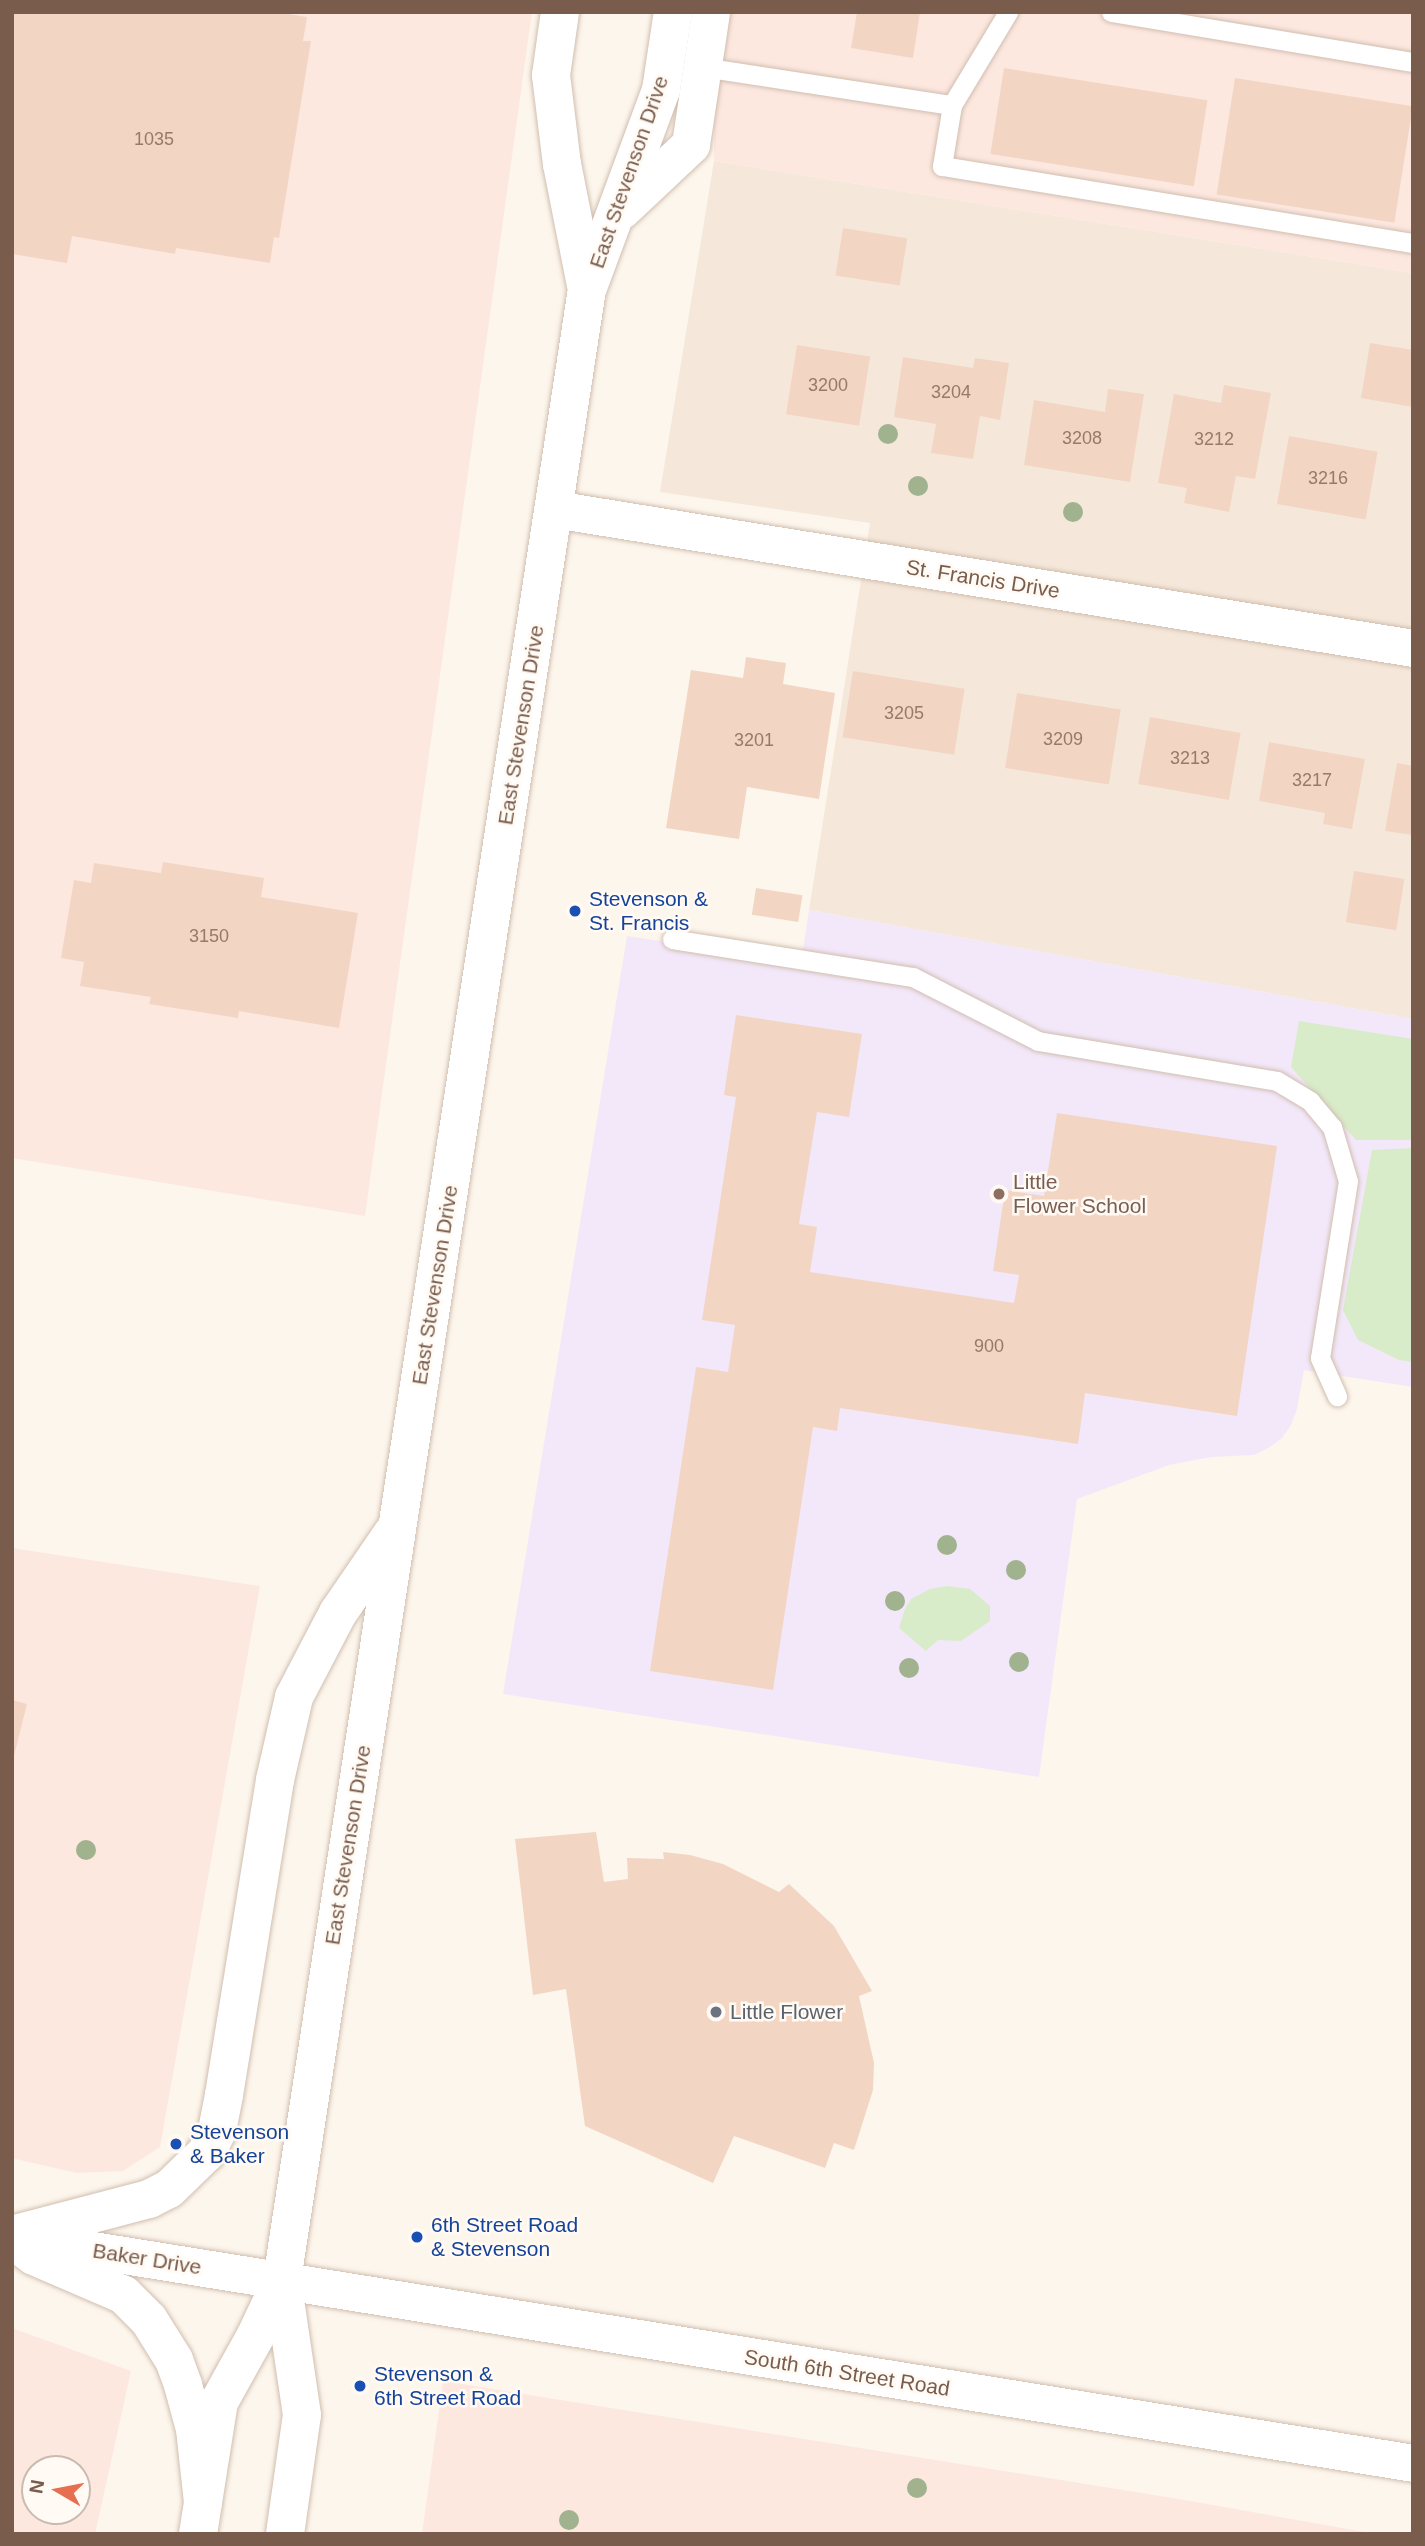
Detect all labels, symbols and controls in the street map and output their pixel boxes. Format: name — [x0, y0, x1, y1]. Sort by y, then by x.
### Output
street label: East Stevenson Drive — [584, 72, 674, 272]
house number: 1035 — [134, 128, 174, 150]
house number: 3200 — [808, 374, 848, 396]
house number: 3204 — [931, 381, 971, 403]
house number: 3208 — [1062, 427, 1102, 449]
house number: 3212 — [1194, 428, 1234, 450]
house number: 3216 — [1308, 467, 1348, 489]
street label: St. Francis Drive — [904, 554, 1062, 604]
street label: East Stevenson Drive — [493, 623, 549, 827]
house number: 3205 — [884, 702, 924, 724]
house number: 3209 — [1043, 728, 1083, 750]
house number: 3201 — [734, 729, 774, 751]
house number: 3213 — [1170, 747, 1210, 769]
house number: 3217 — [1292, 769, 1332, 791]
place label: Stevenson & St. Francis — [589, 886, 708, 936]
marker: Stevenson & St. Francis — [567, 903, 583, 919]
house number: 3150 — [189, 925, 229, 947]
place label: Little Flower School — [1013, 1169, 1146, 1219]
street label: East Stevenson Drive — [407, 1183, 463, 1387]
marker: Little Flower School — [991, 1186, 1007, 1202]
house number: 900 — [974, 1335, 1004, 1357]
street label: East Stevenson Drive — [320, 1743, 376, 1947]
place label: Little Flower — [730, 1999, 843, 2025]
marker: Little Flower — [708, 2004, 724, 2020]
place label: Stevenson & Baker — [190, 2119, 289, 2169]
marker: Stevenson & Baker — [168, 2136, 184, 2152]
place label: 6th Street Road & Stevenson — [431, 2212, 578, 2262]
marker: 6th Street Road & Stevenson — [409, 2229, 425, 2245]
street label: Baker Drive — [91, 2238, 203, 2280]
street label: South 6th Street Road — [742, 2344, 952, 2402]
place label: Stevenson & 6th Street Road — [374, 2361, 521, 2411]
marker: Stevenson & 6th Street Road — [352, 2378, 368, 2394]
north arrow — [21, 2455, 91, 2525]
text: N — [25, 2478, 48, 2495]

